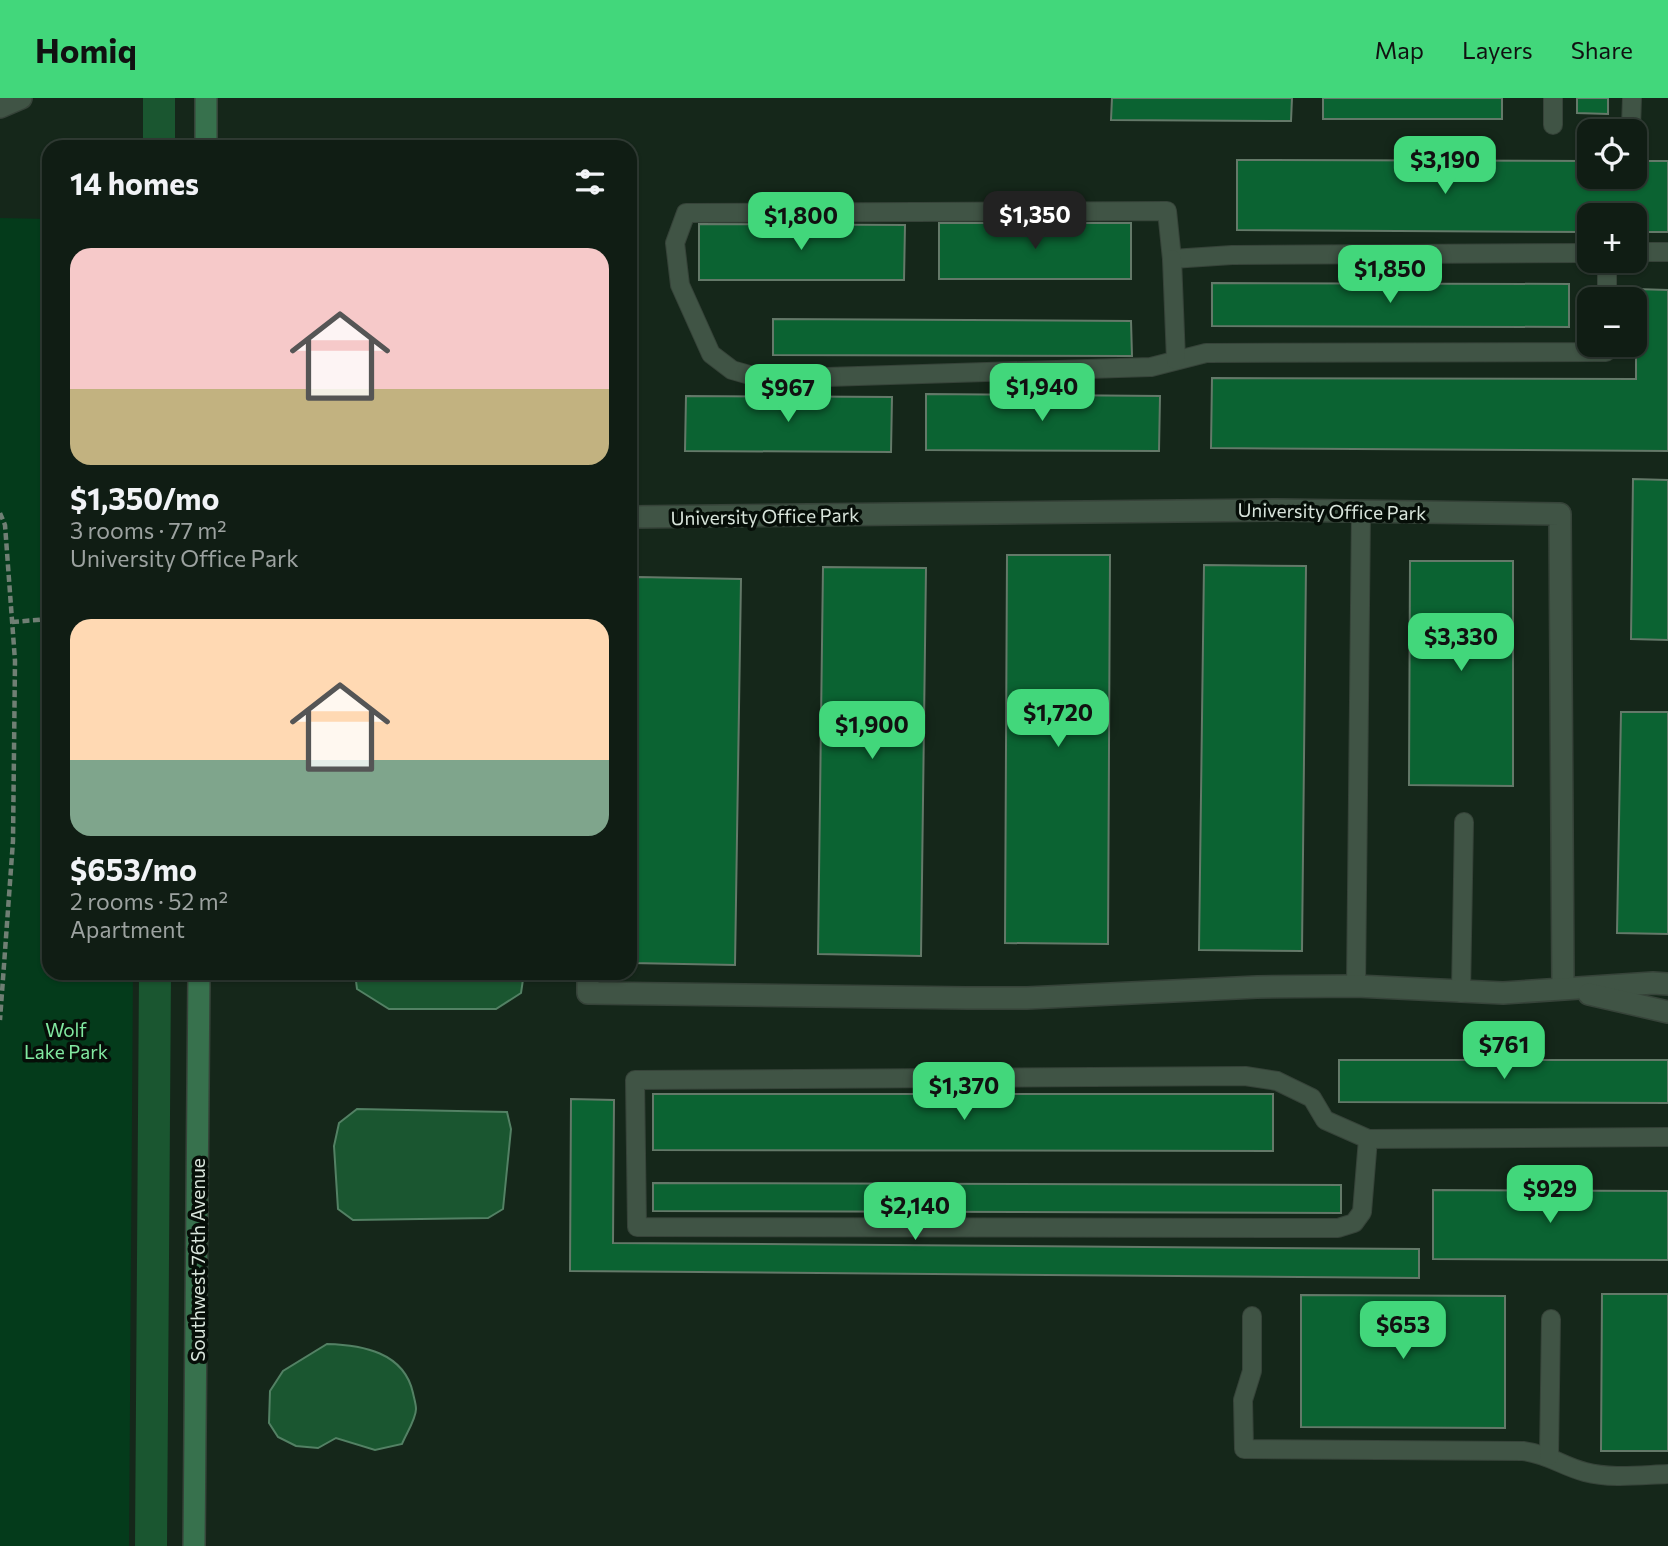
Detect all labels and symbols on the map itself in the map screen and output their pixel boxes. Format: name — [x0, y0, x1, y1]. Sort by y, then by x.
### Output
pin: $3,190 — [1388, 136, 1502, 196]
pin: $1,800 — [744, 192, 858, 252]
pin: $1,350 — [978, 192, 1092, 251]
pin: $1,850 — [1333, 246, 1447, 305]
pin: $967 — [747, 364, 829, 424]
pin: $1,940 — [985, 364, 1099, 423]
street label: University Office Park — [1237, 498, 1427, 524]
street label: University Office Park — [670, 503, 860, 529]
pin: $3,330 — [1404, 614, 1518, 673]
pin: $1,720 — [1001, 690, 1115, 749]
pin: $1,900 — [815, 702, 929, 761]
park label: Wolf Lake Park — [24, 1018, 108, 1063]
pin: $761 — [1463, 1021, 1545, 1081]
pin: $1,370 — [907, 1062, 1021, 1122]
street label: Southwest 76th Avenue — [186, 1158, 209, 1362]
pin: $929 — [1509, 1166, 1591, 1225]
pin: $2,140 — [858, 1182, 972, 1242]
pin: $653 — [1362, 1302, 1444, 1361]

